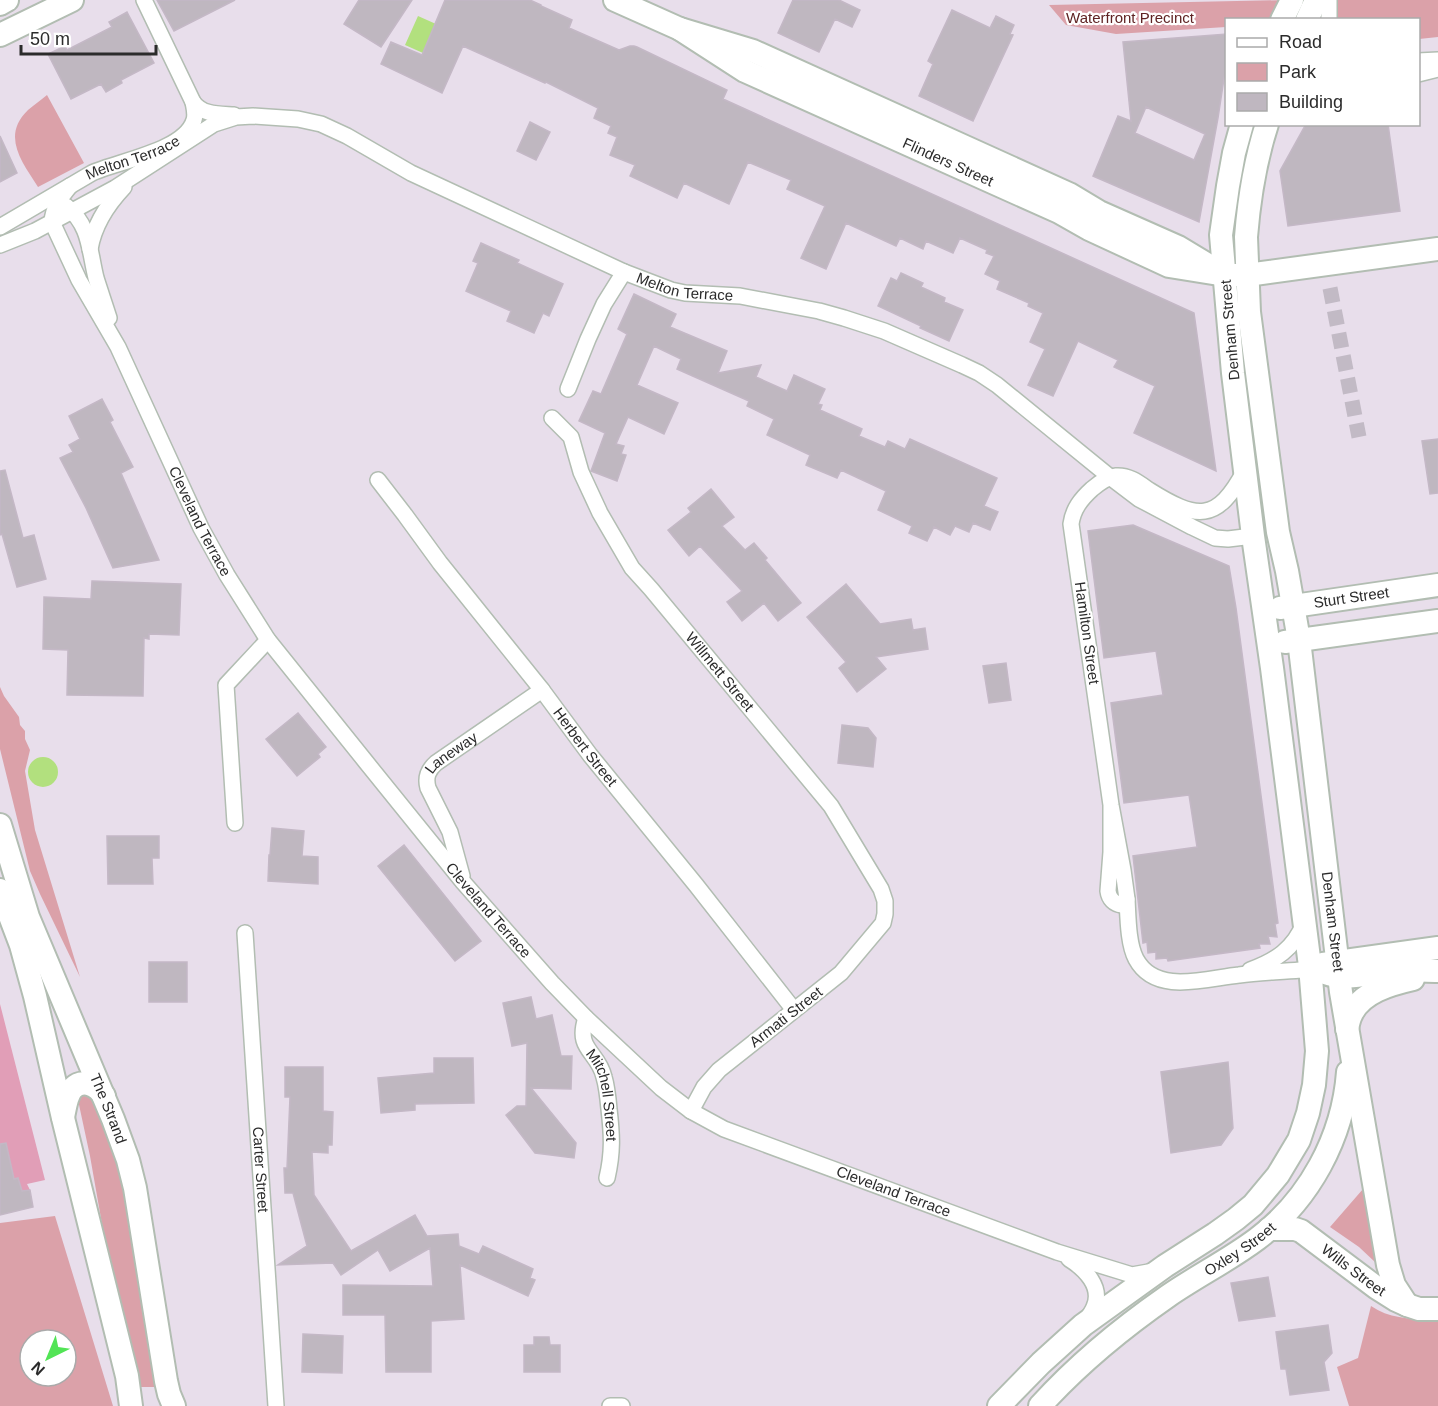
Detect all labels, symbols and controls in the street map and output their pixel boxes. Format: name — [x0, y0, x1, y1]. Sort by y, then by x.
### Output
park label: Waterfront Precinct — [1066, 9, 1195, 26]
scale bar — [21, 18, 156, 56]
legend — [1225, 18, 1420, 126]
text: 50 m — [30, 29, 70, 49]
text: Road — [1279, 32, 1322, 52]
text: Park — [1279, 62, 1317, 82]
text: Building — [1279, 92, 1343, 112]
street label: Melton Terrace — [83, 132, 183, 183]
street label: Flinders Street — [900, 134, 997, 190]
street label: Melton Terrace — [634, 269, 734, 304]
street label: Denham Street — [1217, 278, 1242, 381]
street label: Cleveland Terrace — [166, 463, 235, 579]
street label: Hamilton Street — [1072, 581, 1103, 686]
street label: Sturt Street — [1312, 583, 1391, 611]
street label: Willmett Street — [682, 628, 758, 715]
street label: Herbert Street — [550, 704, 621, 790]
street label: Laneway — [421, 728, 481, 777]
street label: Cleveland Terrace — [443, 859, 535, 961]
street label: Denham Street — [1319, 871, 1348, 974]
street label: Armati Street — [746, 982, 826, 1050]
street label: Mitchell Street — [583, 1045, 620, 1142]
street label: The Strand — [87, 1071, 130, 1146]
street label: Carter Street — [250, 1126, 272, 1214]
street label: Cleveland Terrace — [834, 1162, 953, 1220]
street label: Oxley Street — [1201, 1218, 1279, 1279]
street label: Wills Street — [1318, 1240, 1390, 1300]
north arrow — [18, 1328, 78, 1388]
text: N — [28, 1358, 48, 1379]

